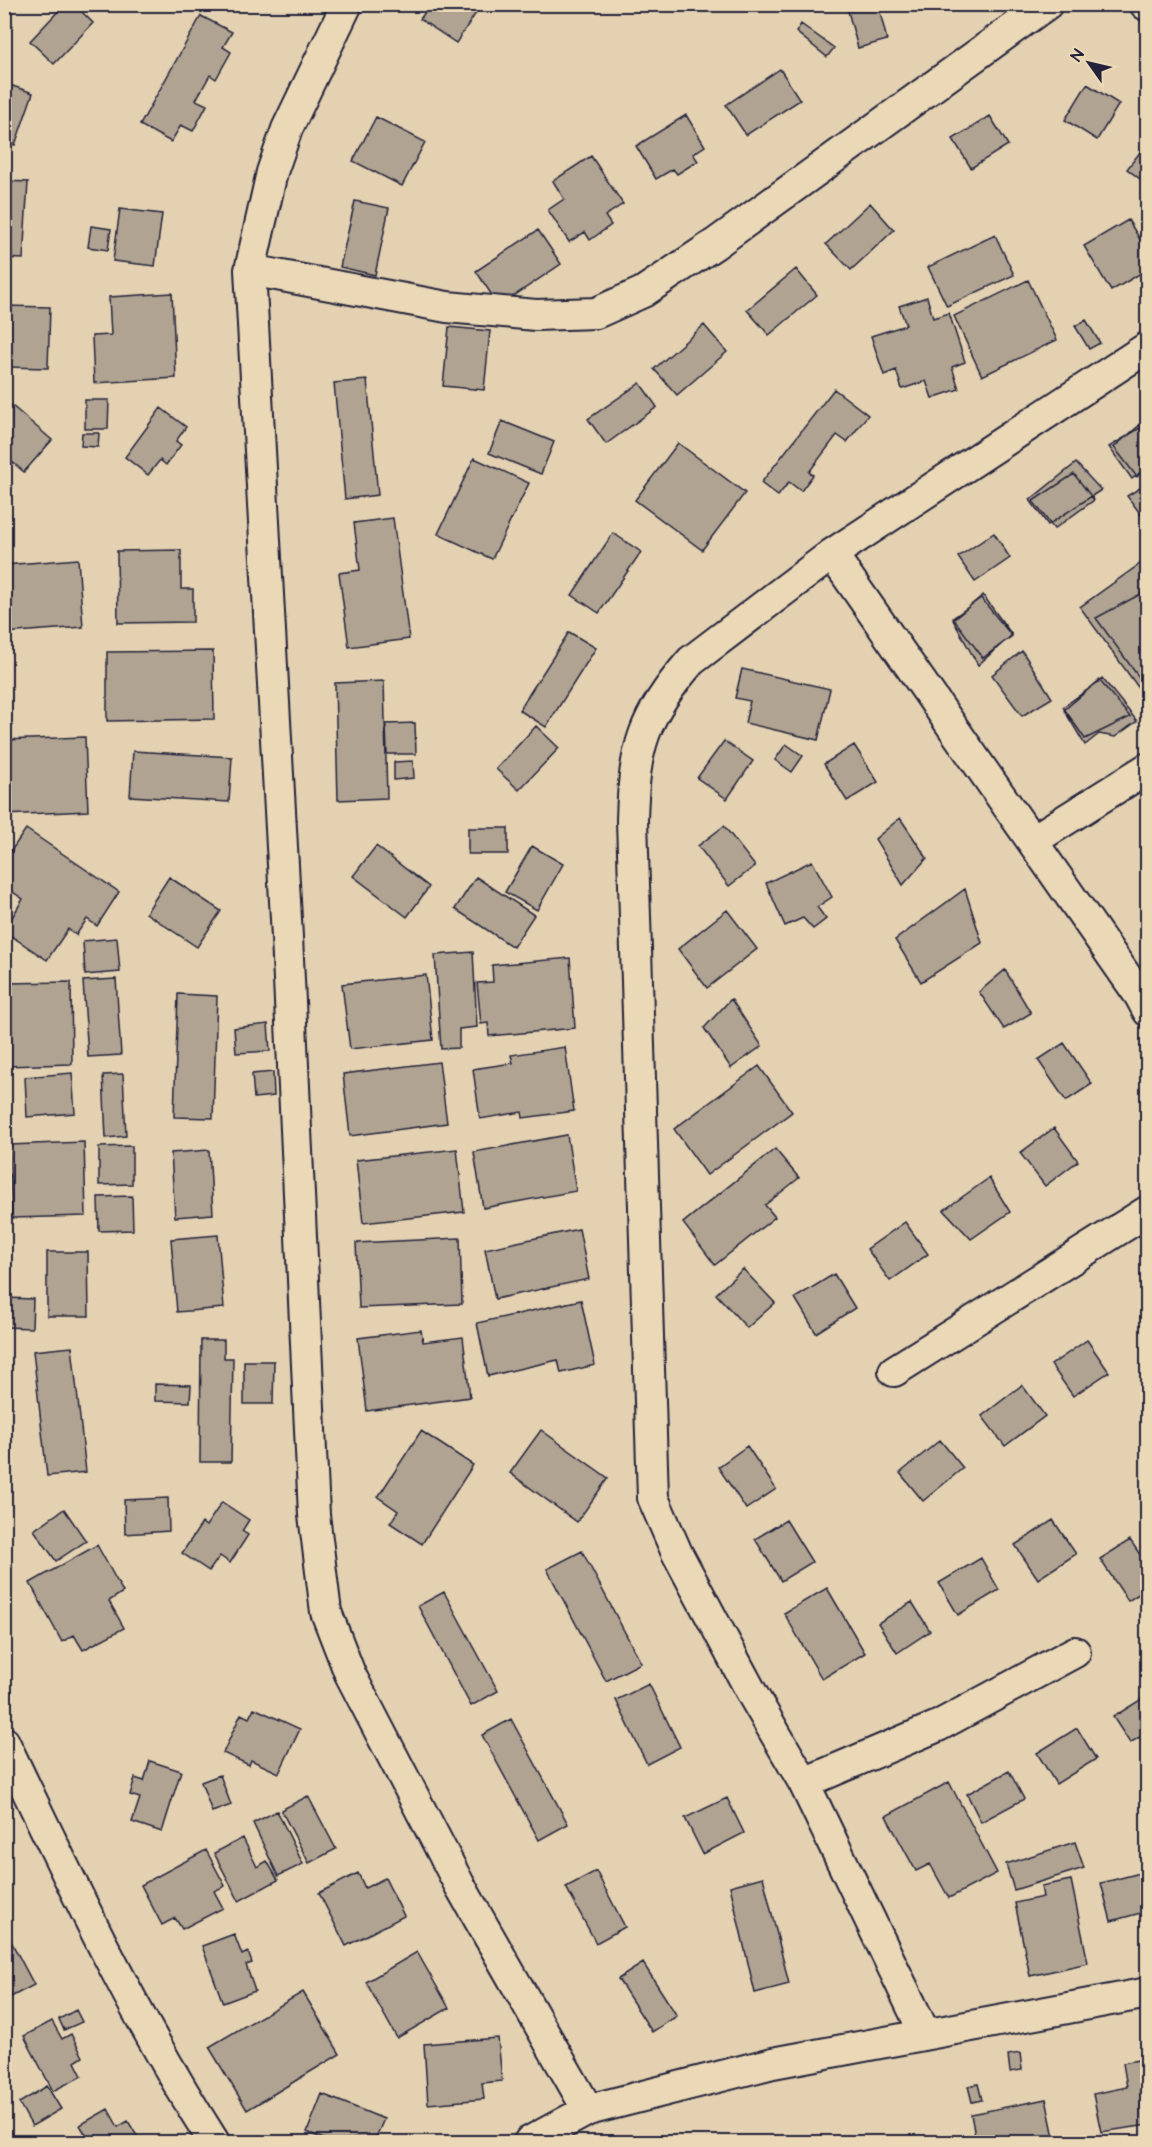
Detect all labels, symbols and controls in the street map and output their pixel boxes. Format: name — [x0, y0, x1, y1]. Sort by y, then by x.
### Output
north arrow — [1059, 33, 1119, 93]
text: N — [1065, 45, 1089, 65]

